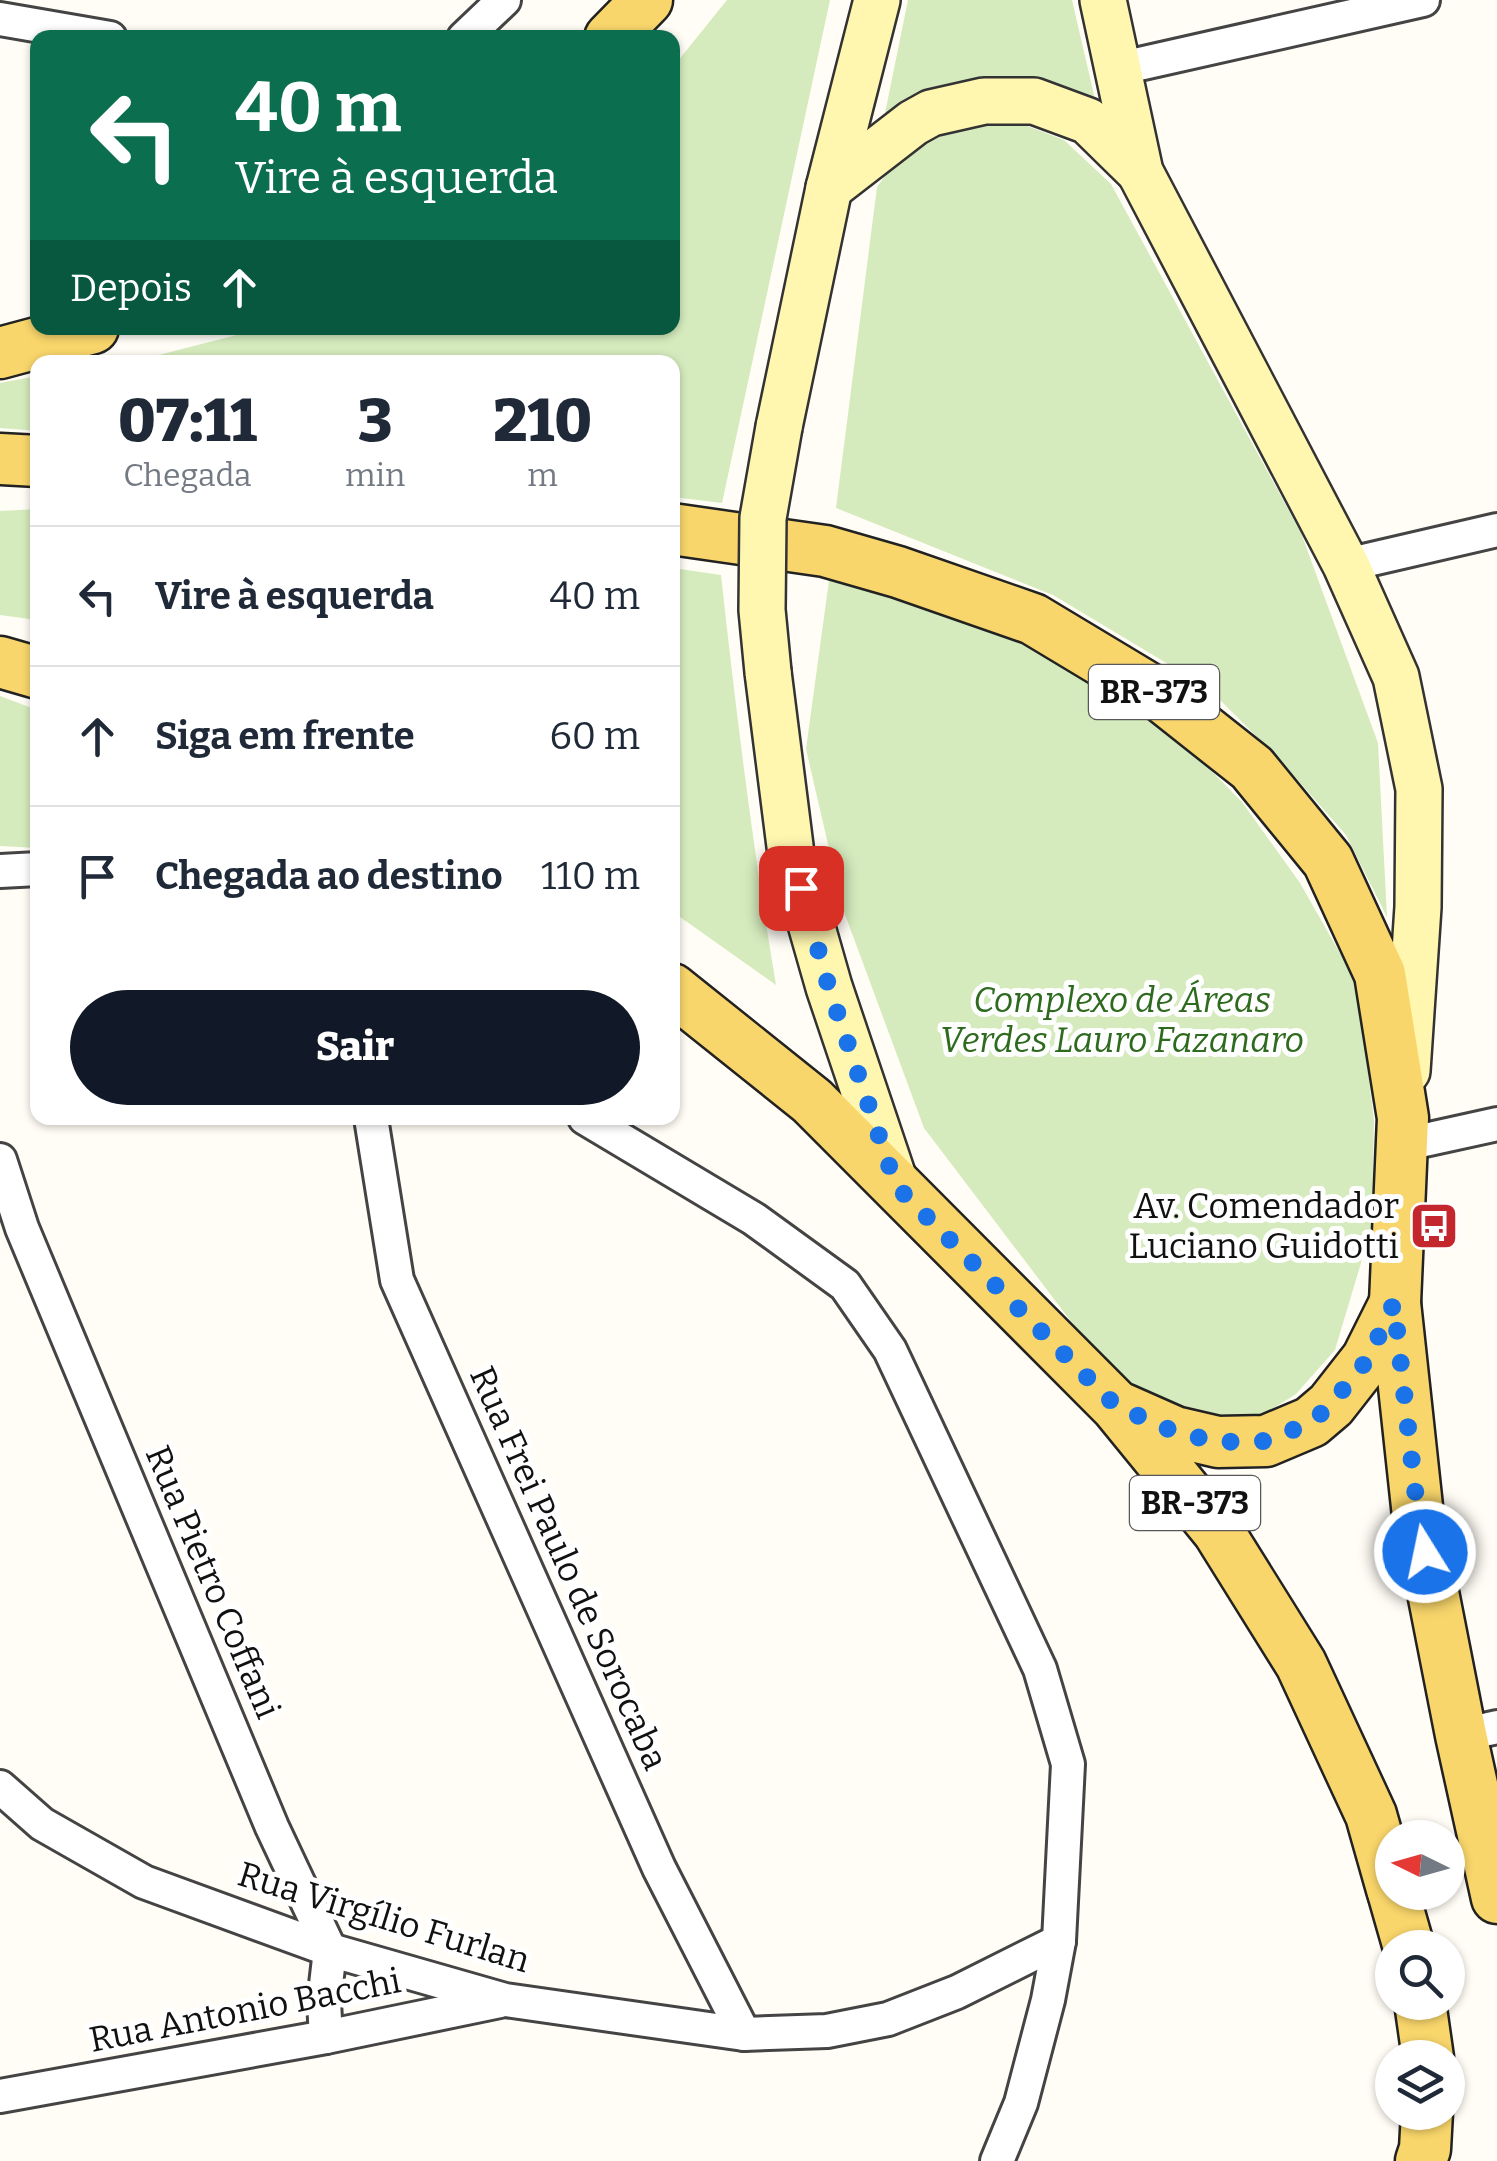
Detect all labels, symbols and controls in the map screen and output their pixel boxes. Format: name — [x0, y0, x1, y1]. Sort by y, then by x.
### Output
text: 40 m — [235, 66, 401, 150]
icon: left — [70, 70, 200, 200]
text: Vire à esquerda — [235, 151, 558, 205]
icon: ahead — [212, 260, 267, 315]
text: Depois — [70, 265, 192, 311]
text: 07:11 — [118, 385, 257, 457]
text: 3 — [358, 385, 392, 457]
text: 210 — [493, 385, 592, 457]
text: Chegada — [123, 456, 252, 494]
text: min — [345, 456, 405, 494]
text: m — [527, 456, 558, 494]
icon: left — [70, 569, 125, 624]
text: Vire à esquerda — [155, 573, 434, 619]
text: 40 m — [550, 573, 640, 619]
road number: BR-373 — [1089, 665, 1219, 719]
icon: ahead — [70, 709, 125, 764]
text: Siga em frente — [155, 713, 415, 759]
text: 60 m — [549, 713, 640, 759]
pin — [759, 846, 844, 931]
icon: arrive — [70, 849, 125, 904]
text: Chegada ao destino — [155, 853, 503, 899]
text: 110 m — [541, 853, 640, 899]
icon: arrive — [774, 861, 829, 916]
park label: Complexo de Áreas Verdes Lauro Fazanaro — [940, 979, 1304, 1061]
button: Sair — [70, 990, 640, 1105]
place label: Av. Comendador Luciano Guidotti — [1129, 1185, 1399, 1267]
bus stop icon: Av. Comendador Luciano Guidotti — [1408, 1200, 1460, 1252]
street label: Rua Frei Paulo de Sorocaba — [461, 1360, 677, 1776]
street label: Rua Pietro Coffani — [137, 1439, 289, 1725]
road number: BR-373 — [1130, 1476, 1260, 1530]
position arrow — [1373, 1500, 1477, 1604]
north arrow — [1375, 1820, 1465, 1910]
map controls — [1375, 1820, 1465, 2130]
street label: Rua Virgílio Furlan — [233, 1853, 535, 1981]
button: search — [1375, 1930, 1465, 2020]
street label: Rua Antonio Bacchi — [86, 1959, 404, 2061]
button: layers — [1375, 2040, 1465, 2130]

